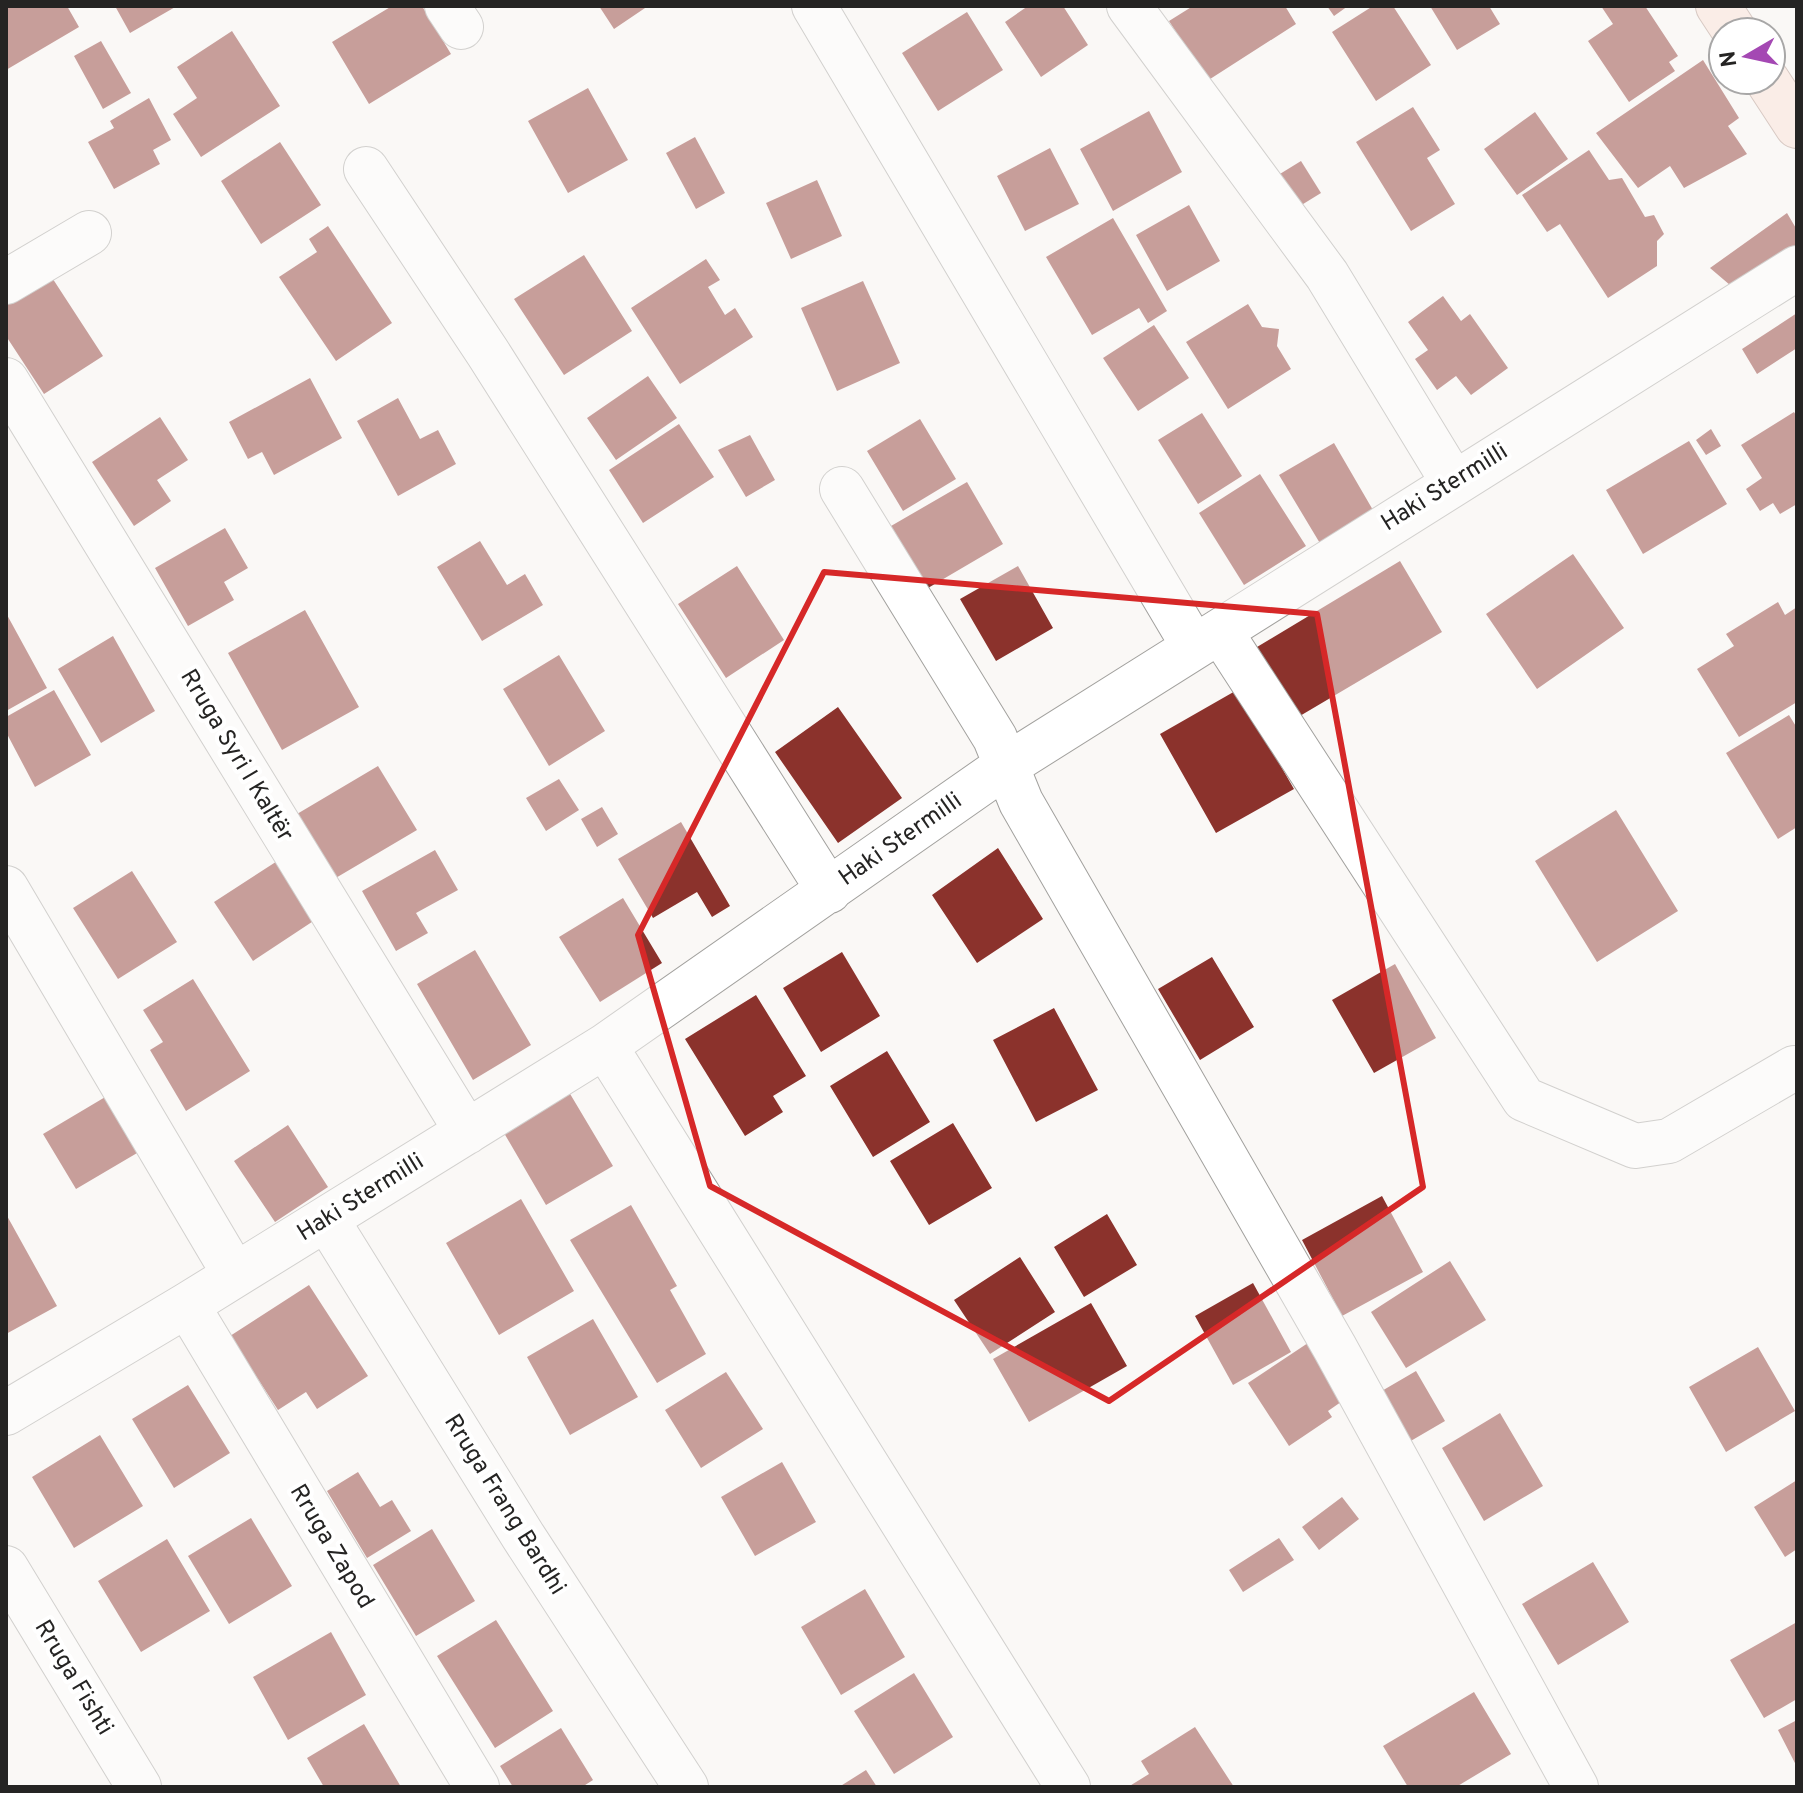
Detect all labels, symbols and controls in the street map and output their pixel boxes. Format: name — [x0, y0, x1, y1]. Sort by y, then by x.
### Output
north arrow — [1707, 16, 1787, 96]
text: N — [1715, 49, 1744, 69]
street label: Haki Stermilli — [1376, 437, 1514, 539]
street label: Rruga Syri I Kaltër — [173, 664, 299, 848]
street label: Haki Stermilli — [834, 787, 968, 893]
street label: Haki Stermilli — [292, 1147, 430, 1249]
street label: Rruga Frang Bardhi — [436, 1409, 572, 1601]
street label: Rruga Zapod — [282, 1479, 380, 1615]
street label: Rruga Fishti — [27, 1615, 119, 1741]

